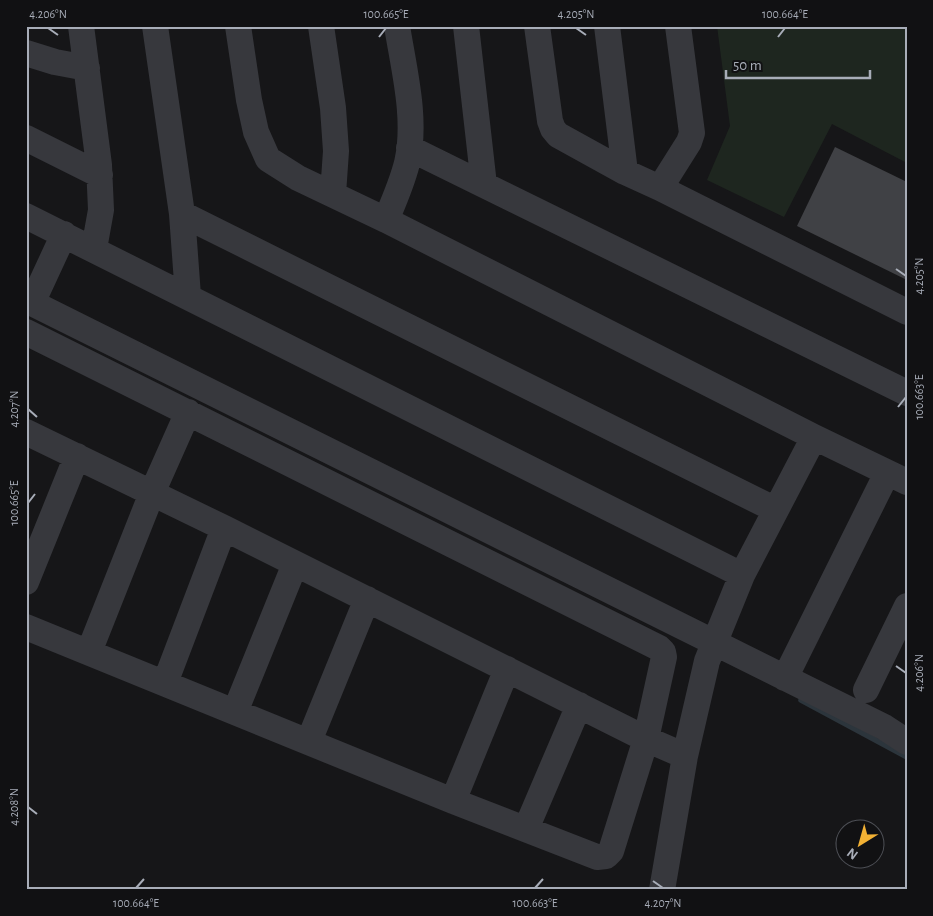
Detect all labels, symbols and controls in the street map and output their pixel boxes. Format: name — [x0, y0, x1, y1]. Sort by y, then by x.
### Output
text: 4.206°N — [29, 8, 67, 20]
text: 100.665°E — [363, 8, 409, 20]
text: 4.205°N — [557, 8, 595, 20]
text: 100.664°E — [762, 8, 808, 20]
scale bar — [726, 48, 869, 80]
text: 50 m — [733, 58, 762, 73]
text: 4.205°N — [913, 257, 925, 295]
text: 100.663°E — [913, 374, 925, 420]
text: 4.207°N — [8, 390, 20, 428]
text: 100.665°E — [8, 480, 20, 526]
text: 4.206°N — [913, 654, 925, 692]
text: 4.208°N — [8, 788, 20, 826]
north arrow — [836, 818, 886, 868]
text: N — [845, 845, 861, 862]
text: 100.664°E — [113, 897, 159, 909]
text: 100.663°E — [512, 897, 558, 909]
text: 4.207°N — [644, 897, 682, 909]

